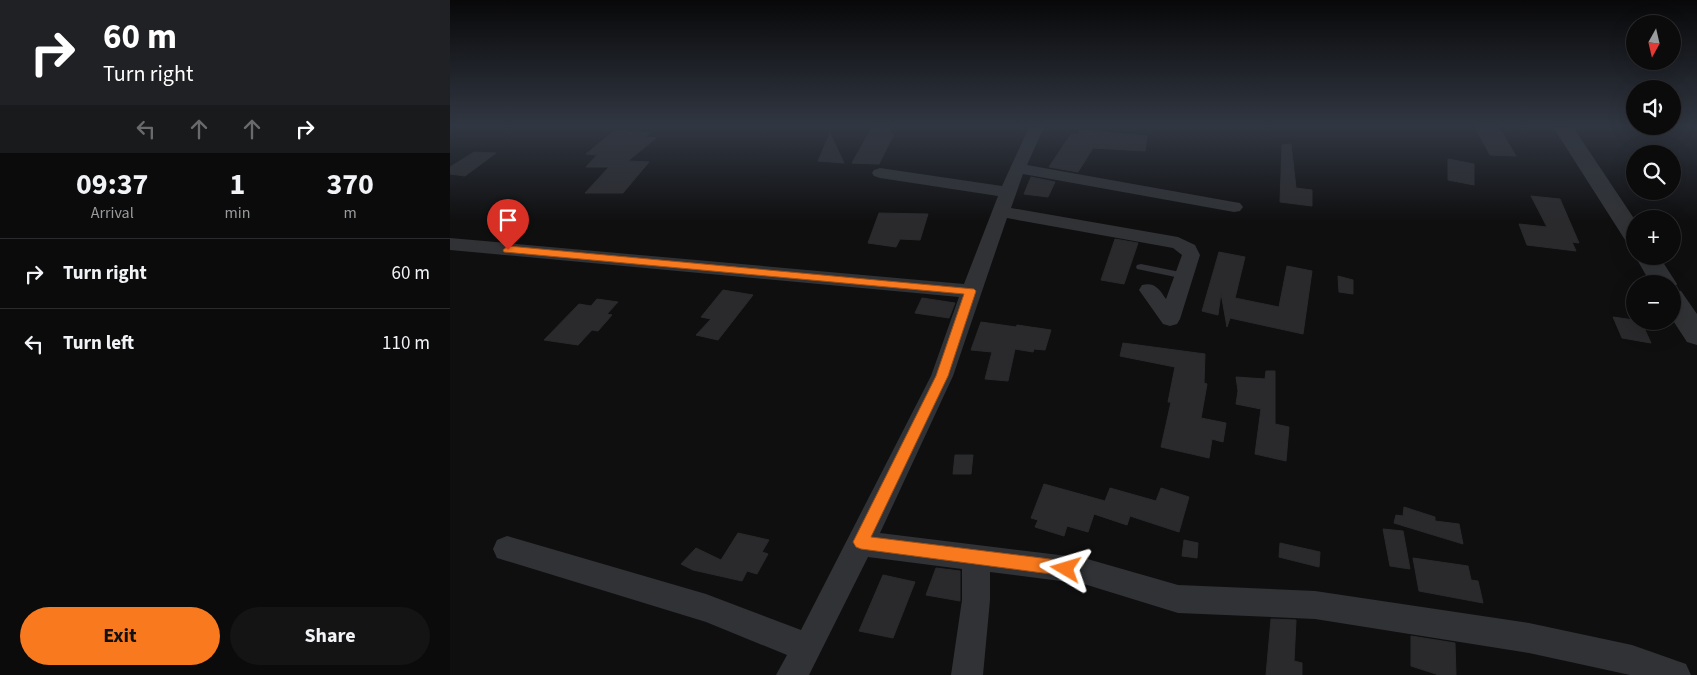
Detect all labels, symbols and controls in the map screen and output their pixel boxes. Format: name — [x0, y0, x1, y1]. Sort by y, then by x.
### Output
text: 60 m — [103, 12, 177, 62]
north arrow — [1626, 15, 1681, 70]
map controls — [1626, 15, 1681, 330]
icon: right — [20, 20, 85, 85]
text: Turn right — [103, 58, 193, 90]
button: sound — [1626, 80, 1681, 135]
icon: left — [132, 115, 160, 143]
icon: ahead — [185, 115, 213, 143]
icon: ahead — [238, 115, 266, 143]
icon: right — [291, 115, 319, 143]
button: search — [1626, 145, 1681, 200]
text: 09:37 — [76, 163, 148, 206]
text: 1 — [229, 163, 245, 206]
text: 370 — [326, 163, 374, 206]
pin — [487, 199, 529, 250]
text: Arrival — [91, 202, 134, 224]
text: min — [224, 202, 250, 224]
text: m — [344, 202, 357, 224]
icon: arrive — [494, 206, 522, 234]
button: + — [1626, 210, 1681, 265]
icon: right — [20, 260, 48, 288]
text: Turn right — [63, 260, 147, 287]
text: 60 m — [392, 260, 430, 287]
button: − — [1626, 275, 1681, 330]
icon: left — [20, 330, 48, 358]
text: Turn left — [63, 330, 134, 357]
text: 110 m — [382, 330, 430, 357]
position arrow — [1039, 542, 1091, 594]
button: Exit — [20, 607, 220, 665]
button: Share — [230, 607, 430, 665]

